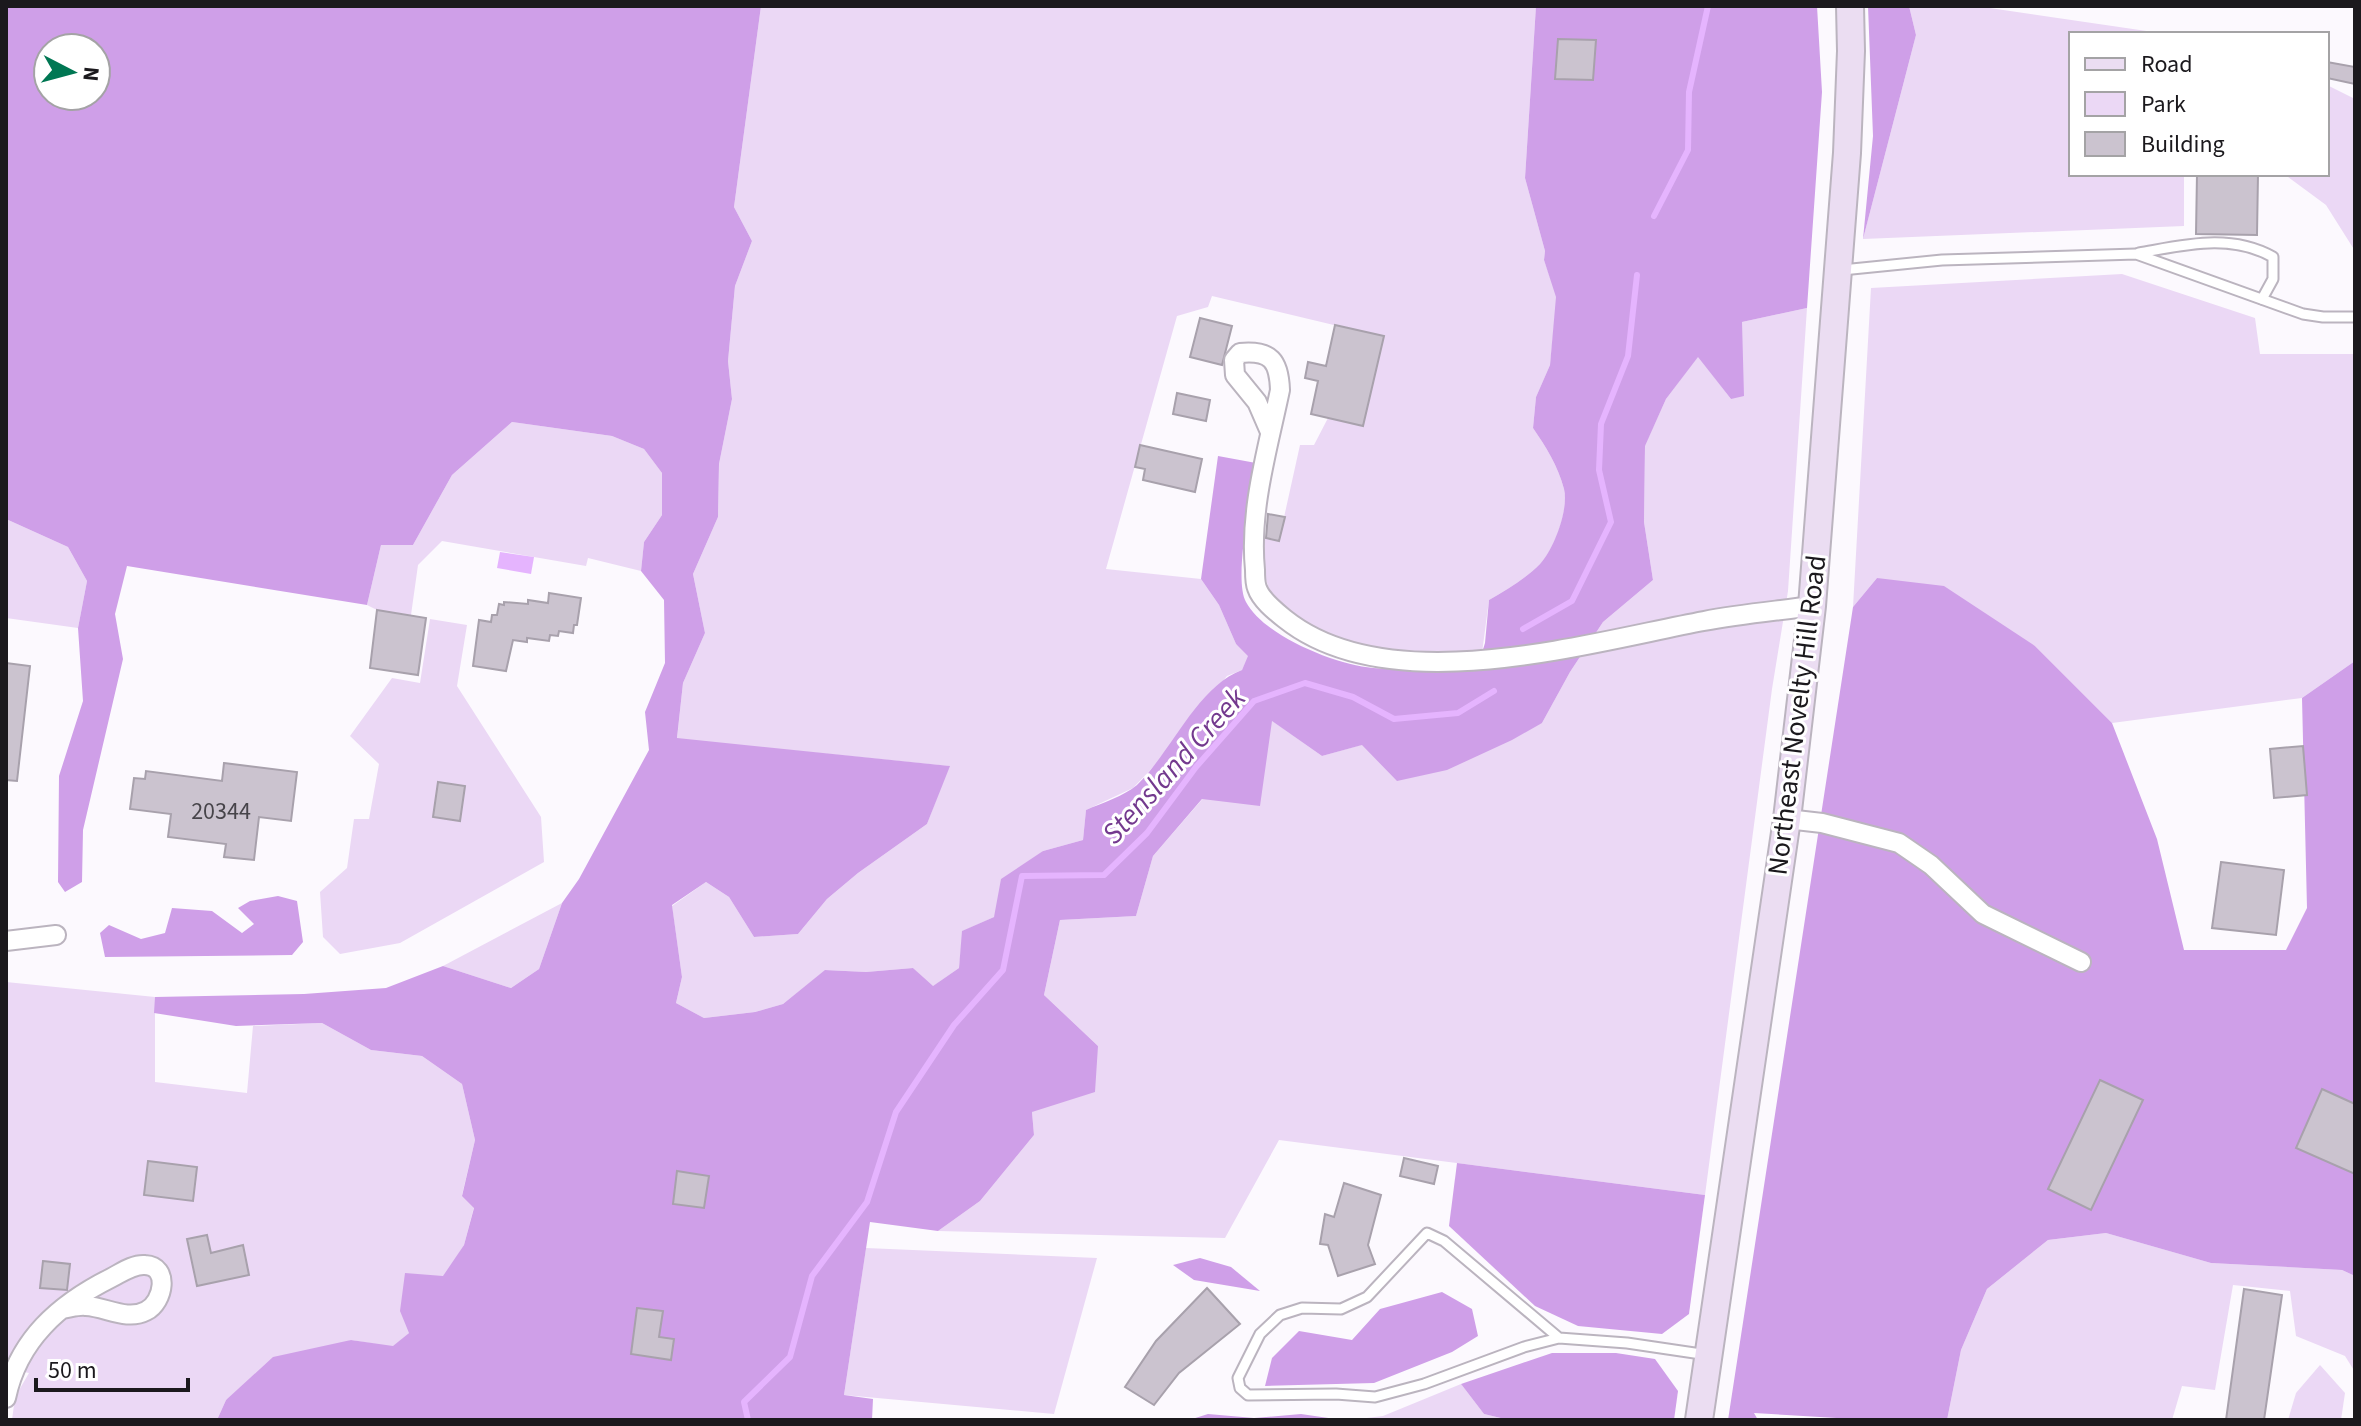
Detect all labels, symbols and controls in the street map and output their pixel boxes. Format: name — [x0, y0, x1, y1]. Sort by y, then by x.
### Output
north arrow — [32, 32, 112, 112]
legend — [2069, 32, 2329, 176]
text: Road — [2141, 47, 2193, 82]
text: N — [74, 65, 108, 83]
text: Park — [2141, 87, 2186, 122]
text: Building — [2141, 127, 2225, 162]
street label: Northeast Novelty Hill Road — [1758, 553, 1836, 877]
water label: Stensland Creek — [1092, 678, 1257, 854]
house number: 20344 — [191, 794, 251, 829]
scale bar — [36, 1342, 188, 1392]
text: 50 m — [48, 1353, 97, 1388]

